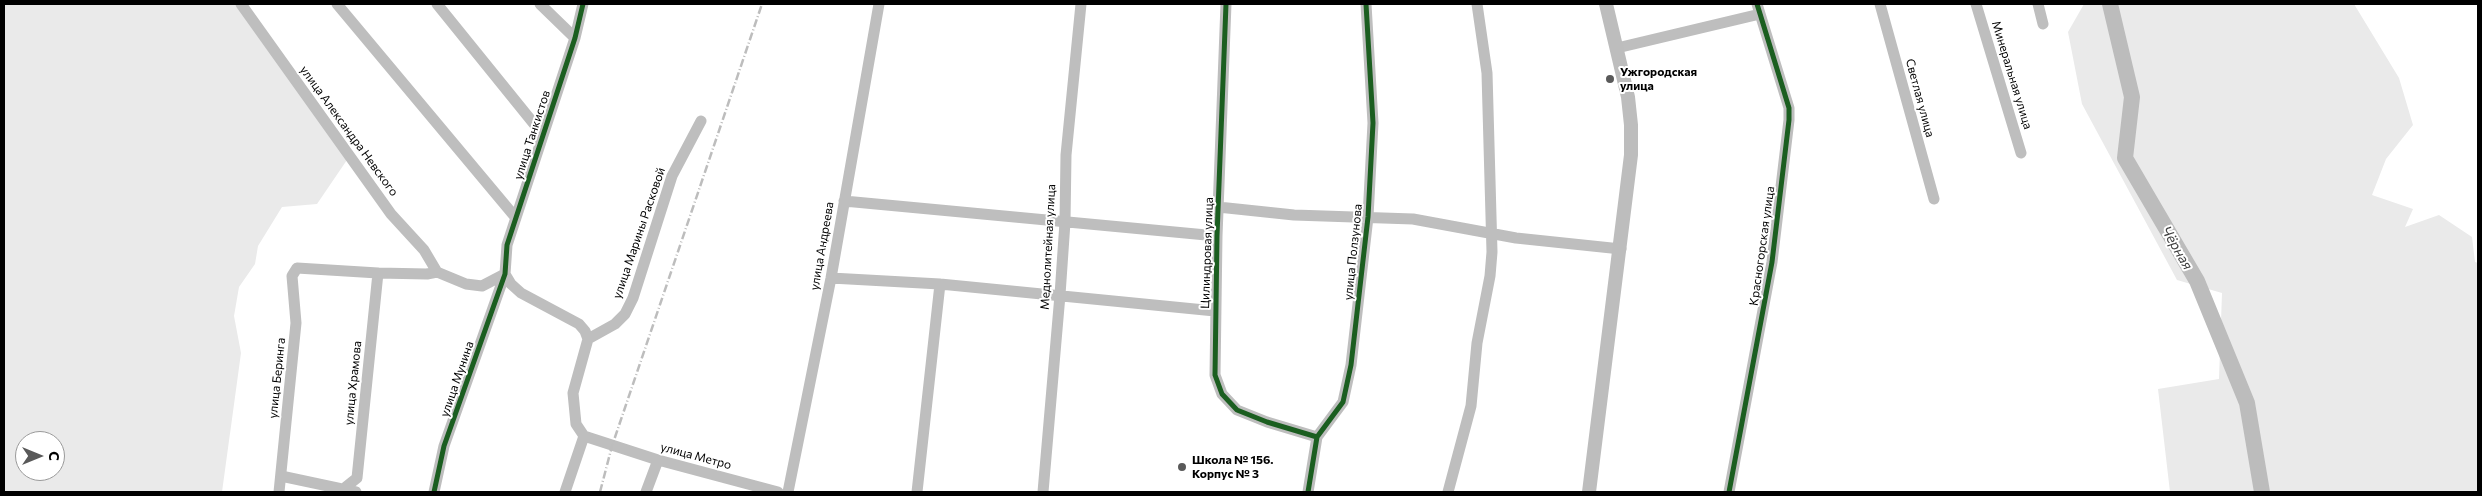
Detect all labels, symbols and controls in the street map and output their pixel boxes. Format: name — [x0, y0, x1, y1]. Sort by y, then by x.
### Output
street label: Минеральная улица — [1989, 19, 2035, 131]
street label: Светлая улица — [1903, 57, 1937, 139]
street label: улица Александра Невского — [297, 63, 401, 199]
place label: Ужгородская улица — [1620, 65, 1697, 93]
marker: Ужгородская улица — [1604, 73, 1616, 85]
street label: улица Танкистов — [511, 88, 553, 182]
street label: улица Марины Расковой — [610, 165, 668, 301]
street label: Меднолитейная улица — [1038, 184, 1058, 310]
street label: Красногорская улица — [1746, 185, 1778, 307]
street label: Цилиндровая улица — [1198, 197, 1216, 309]
street label: улица Андреева — [807, 201, 837, 291]
street label: улица Ползунова — [1341, 203, 1365, 301]
water label: Чёрная — [2158, 223, 2196, 273]
street label: улица Беринга — [266, 337, 288, 419]
street label: улица Мунина — [437, 339, 477, 419]
street label: улица Храмова — [341, 340, 365, 426]
north arrow — [15, 431, 65, 481]
street label: улица Метро — [659, 440, 733, 472]
text: С — [46, 451, 63, 461]
place label: Школа № 156. Корпус № 3 — [1192, 453, 1273, 481]
marker: Школа № 156. Корпус № 3 — [1176, 461, 1188, 473]

